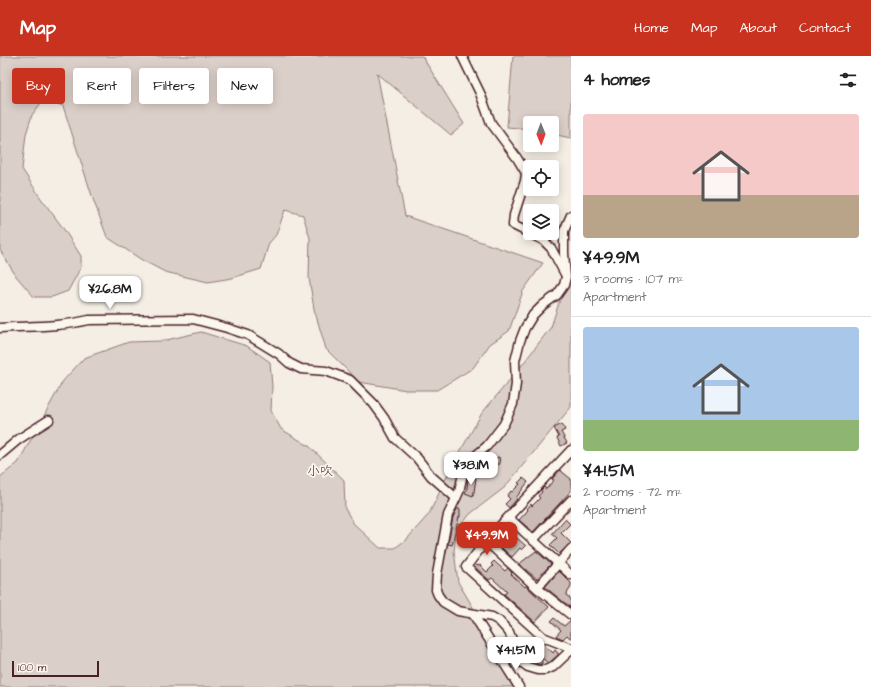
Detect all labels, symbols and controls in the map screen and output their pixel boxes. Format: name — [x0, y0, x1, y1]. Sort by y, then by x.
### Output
text: Map — [20, 15, 56, 42]
text: Home — [634, 18, 669, 38]
text: Map — [691, 18, 717, 38]
text: About — [739, 18, 777, 38]
text: Contact — [799, 18, 851, 38]
chip: Buy — [12, 68, 65, 104]
chip: Rent — [73, 68, 131, 104]
chip: Filters — [139, 68, 209, 104]
chip: New — [217, 68, 273, 104]
text: 4 homes — [583, 68, 650, 92]
icon: filters — [837, 69, 859, 91]
north arrow — [523, 116, 559, 152]
map controls — [523, 116, 559, 240]
icon: home — [685, 140, 757, 212]
button: locate — [523, 160, 559, 196]
button: layers — [523, 204, 559, 240]
text: ¥49.9M — [583, 246, 639, 270]
text: 3 rooms · 107 m² — [583, 270, 684, 288]
pin: ¥26.8M — [77, 276, 143, 310]
text: ¥26.8M — [88, 280, 132, 298]
text: Apartment — [583, 288, 647, 306]
icon: home — [685, 353, 757, 425]
pin: ¥38.1M — [438, 452, 504, 486]
text: ¥38.1M — [453, 456, 489, 474]
text: ¥41.5M — [583, 459, 634, 483]
district label: 小吹 — [307, 462, 333, 480]
text: 2 rooms · 72 m² — [583, 483, 682, 501]
text: Apartment — [583, 501, 647, 519]
pin: ¥49.9M — [454, 522, 520, 556]
text: ¥49.9M — [465, 526, 509, 544]
pin: ¥41.5M — [483, 637, 549, 671]
text: ¥41.5M — [496, 641, 536, 659]
scale bar — [12, 659, 99, 678]
text: 100 m — [18, 660, 46, 675]

